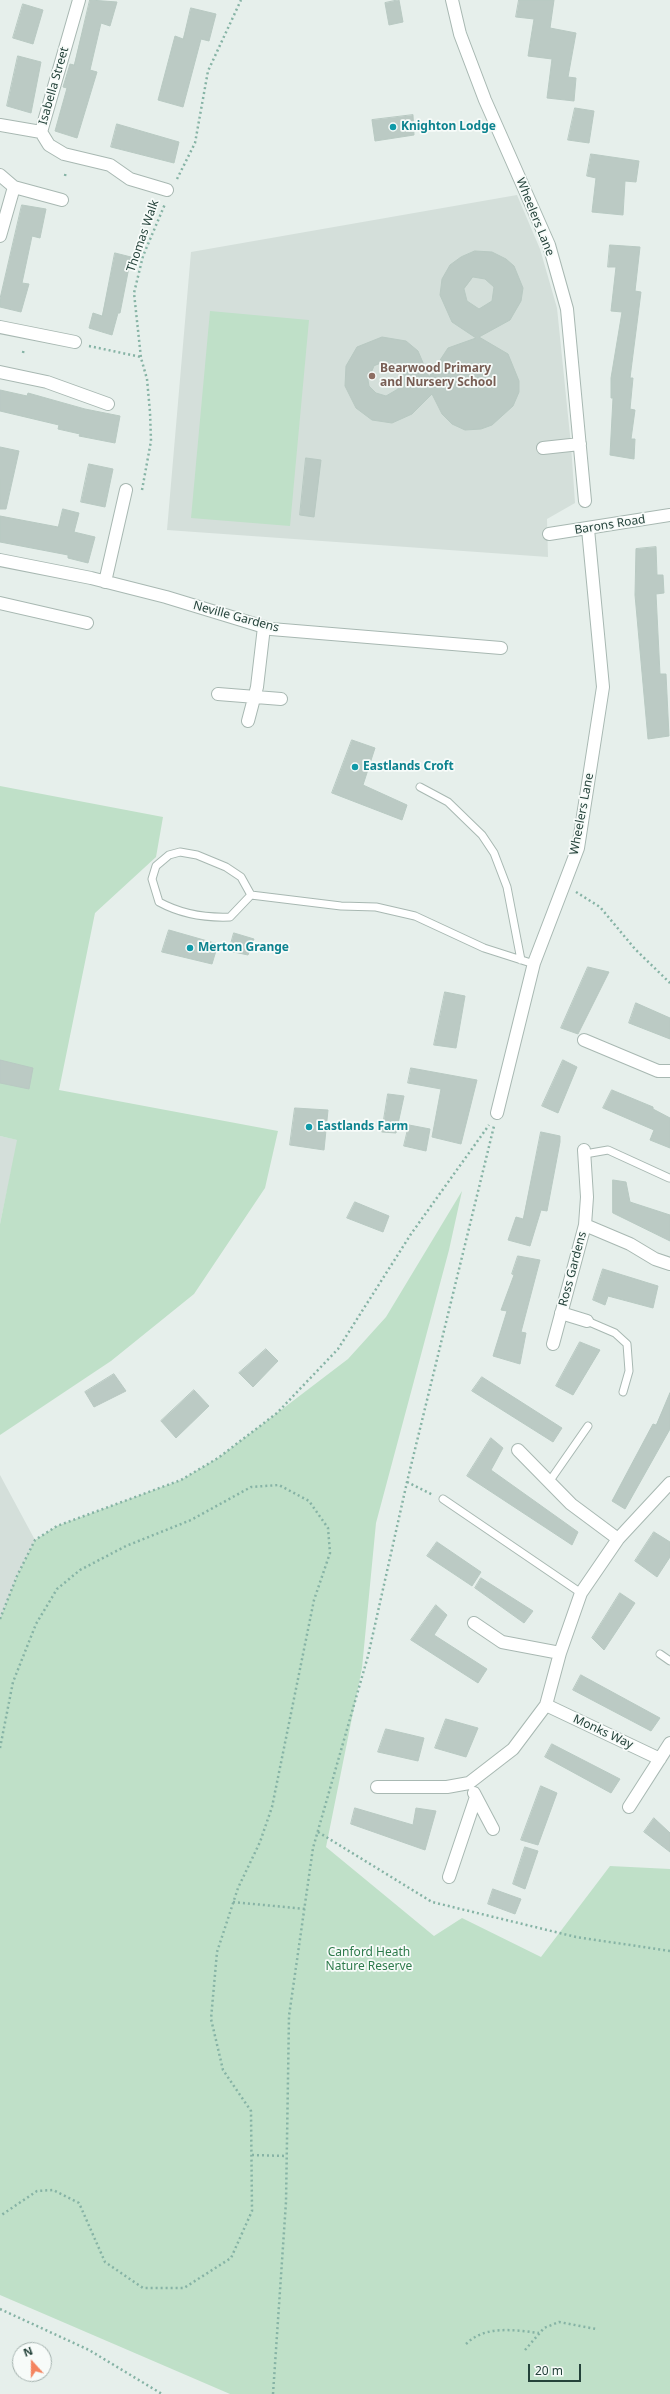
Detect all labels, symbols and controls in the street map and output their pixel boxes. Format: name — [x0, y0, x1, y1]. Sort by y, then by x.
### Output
street label: Isabella Street — [36, 45, 72, 127]
place label: Knighton Lodge — [401, 120, 496, 134]
marker: Knighton Lodge — [388, 122, 398, 132]
street label: Wheelers Lane — [513, 176, 557, 258]
street label: Thomas Walk — [124, 198, 162, 274]
place label: Bearwood Primary and Nursery School — [380, 362, 496, 390]
marker: Bearwood Primary and Nursery School — [367, 371, 377, 381]
street label: Barons Road — [574, 512, 646, 538]
street label: Neville Gardens — [191, 599, 281, 635]
place label: Eastlands Croft — [363, 760, 454, 774]
marker: Eastlands Croft — [350, 762, 360, 772]
street label: Wheelers Lane — [567, 772, 597, 856]
place label: Merton Grange — [198, 941, 289, 955]
marker: Merton Grange — [185, 943, 195, 953]
place label: Eastlands Farm — [317, 1120, 408, 1134]
marker: Eastlands Farm — [304, 1122, 314, 1132]
street label: Ross Gardens — [556, 1230, 590, 1308]
street label: Monks Way — [571, 1712, 635, 1752]
park label: Canford Heath Nature Reserve — [326, 1946, 412, 1974]
north arrow — [12, 2342, 52, 2382]
text: N — [21, 2343, 35, 2360]
scale bar — [530, 2356, 583, 2382]
text: 20 m — [535, 2362, 563, 2379]

